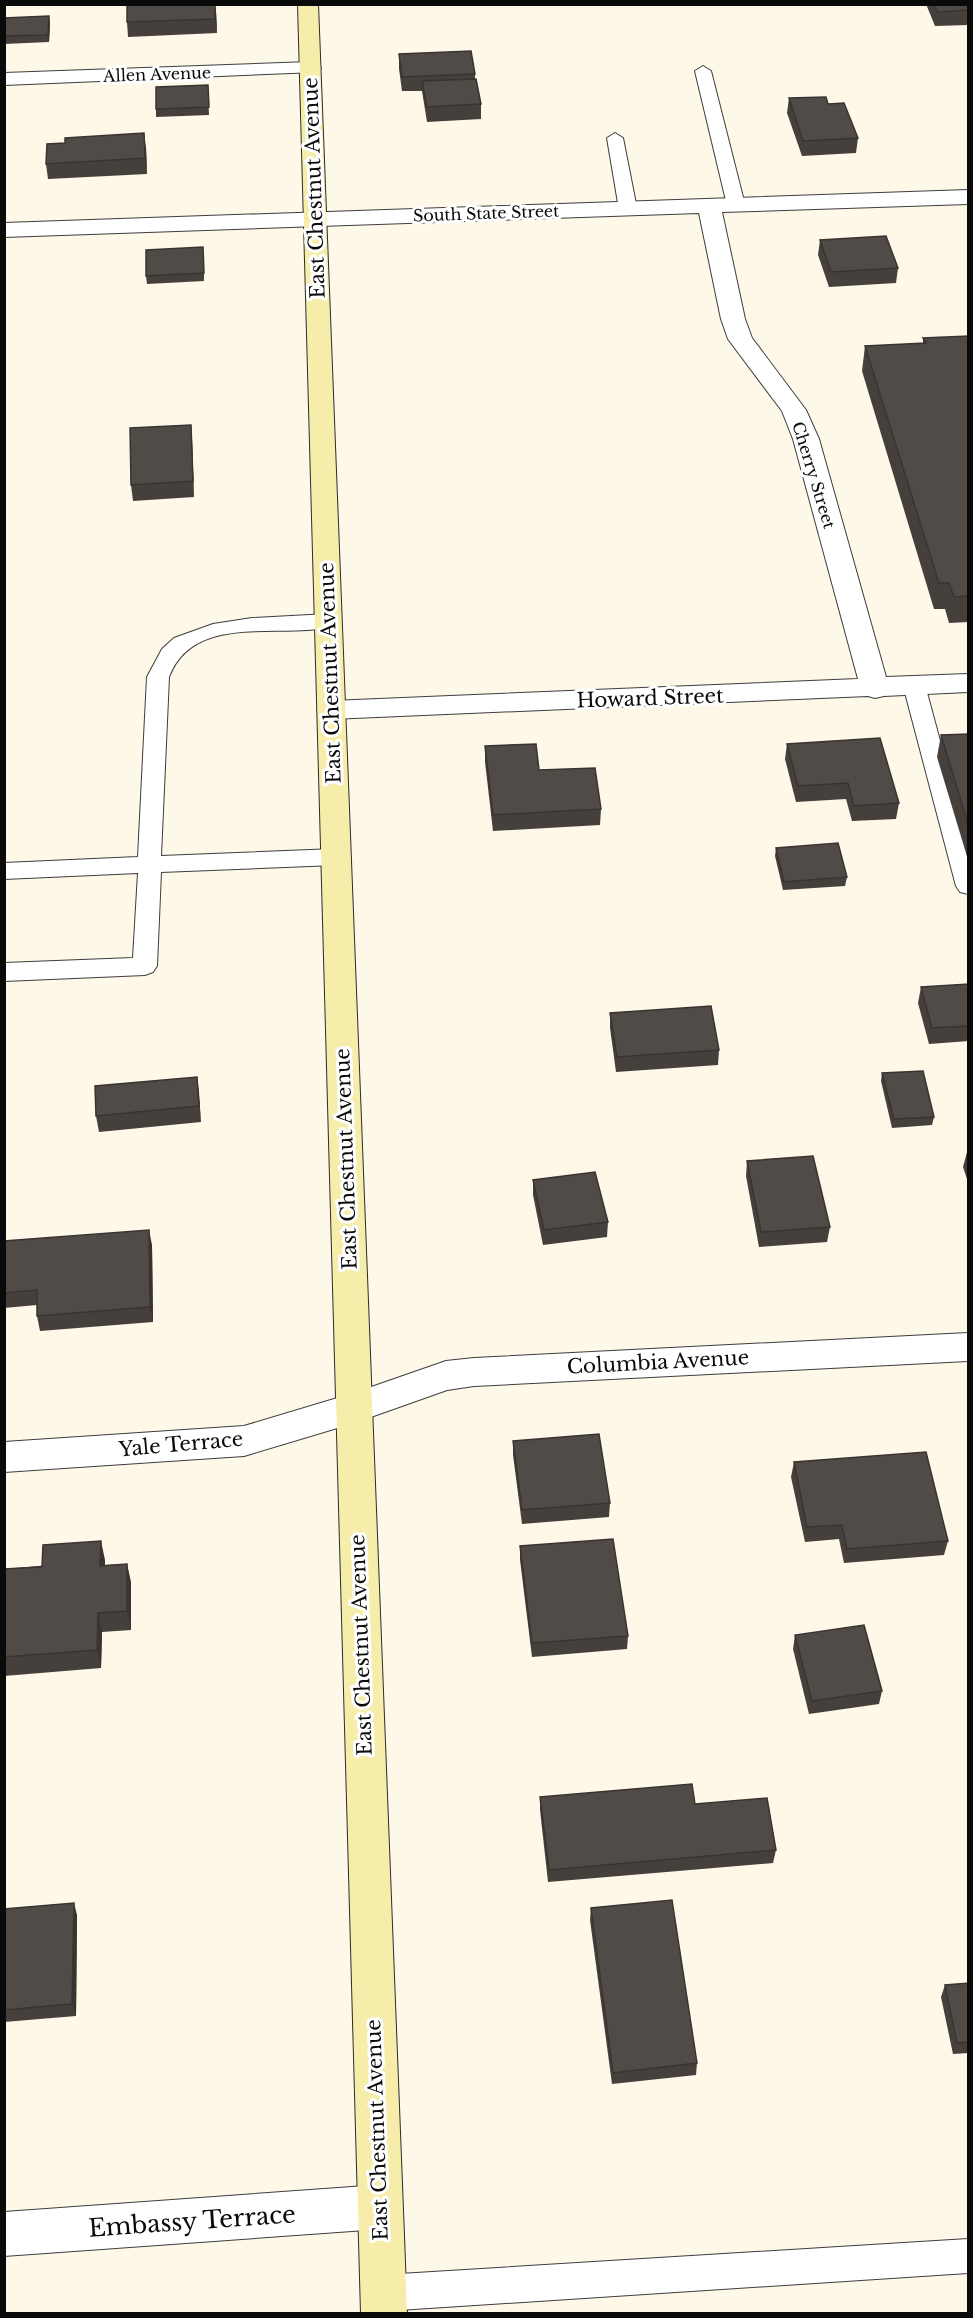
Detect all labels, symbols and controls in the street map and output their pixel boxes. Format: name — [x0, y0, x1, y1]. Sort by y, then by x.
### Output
street label: Allen Avenue — [102, 62, 211, 86]
street label: East Chestnut Avenue — [298, 77, 330, 299]
street label: South State Street — [413, 200, 559, 226]
street label: Cherry Street — [788, 419, 840, 531]
street label: East Chestnut Avenue — [314, 562, 346, 784]
street label: Howard Street — [576, 683, 724, 713]
street label: East Chestnut Avenue — [330, 1048, 362, 1270]
street label: Columbia Avenue — [566, 1345, 750, 1379]
street label: Yale Terrace — [117, 1427, 244, 1461]
street label: East Chestnut Avenue — [345, 1534, 377, 1756]
street label: East Chestnut Avenue — [361, 2019, 393, 2241]
street label: Embassy Terrace — [87, 2199, 297, 2243]

